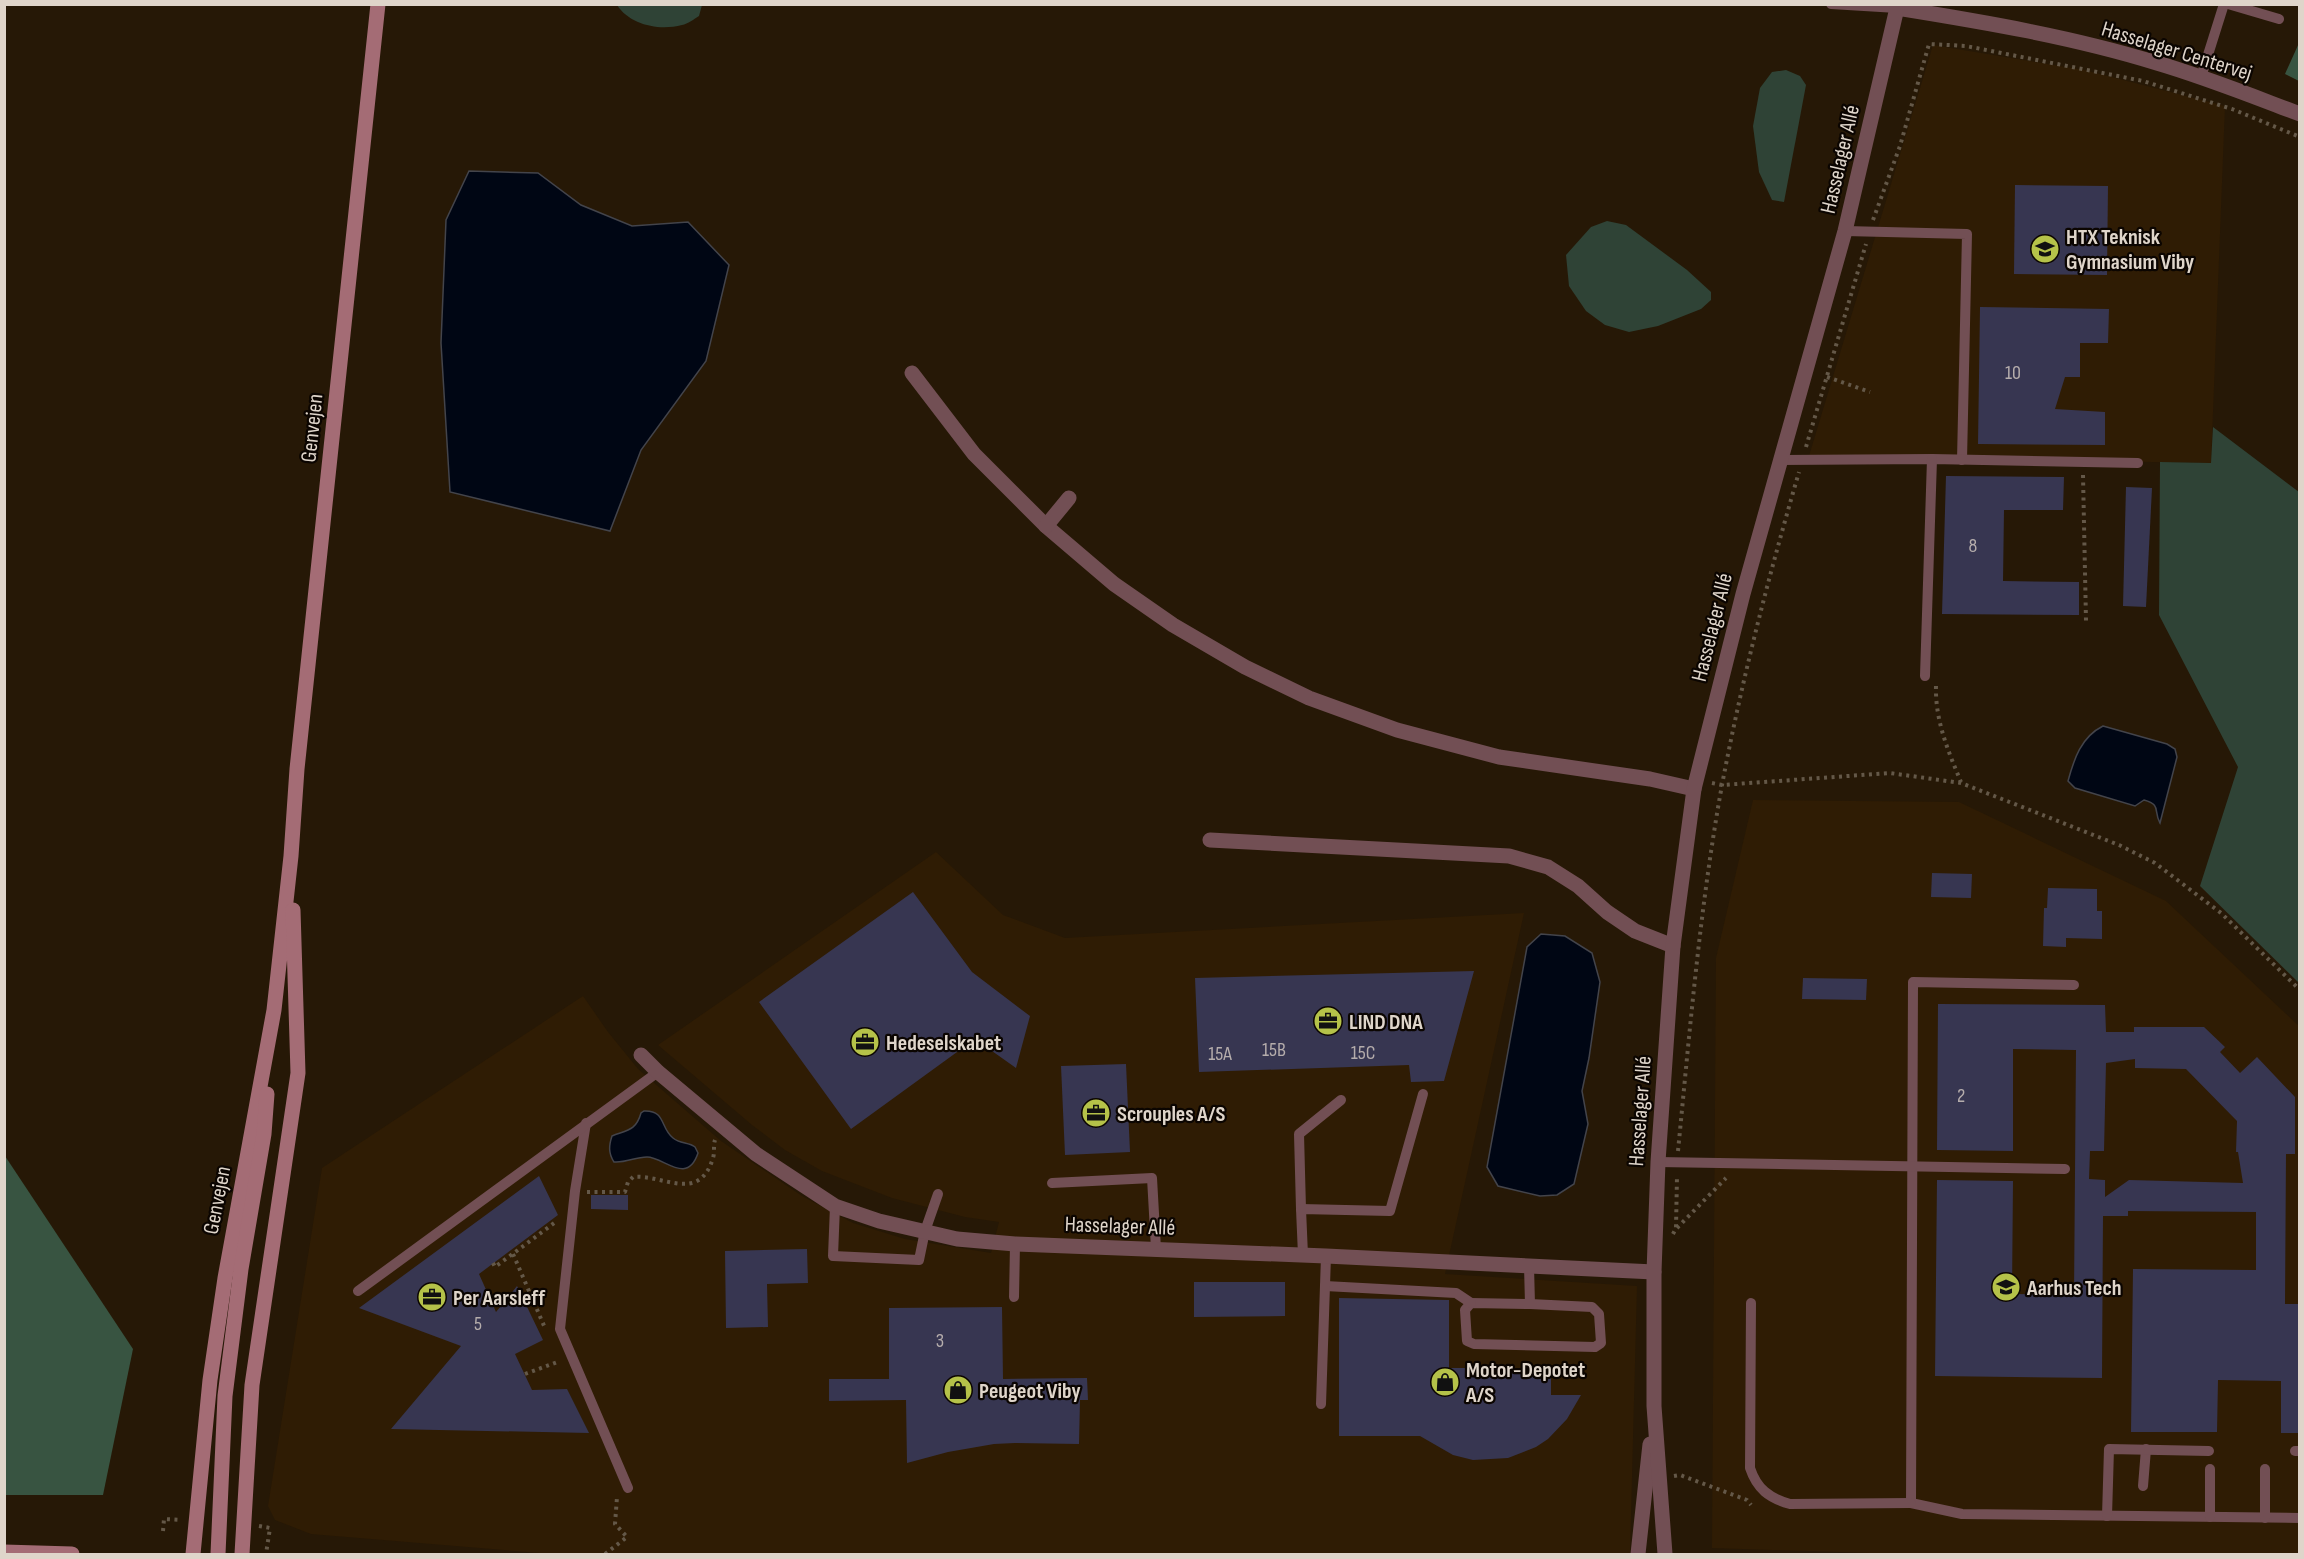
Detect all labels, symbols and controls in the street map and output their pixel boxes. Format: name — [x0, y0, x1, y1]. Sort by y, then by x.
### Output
street label: Hasselager Centervej — [2098, 16, 2255, 87]
street label: Hasselager Allé — [1815, 102, 1866, 216]
place label: HTX Teknisk Gymnasium Viby — [2066, 224, 2194, 276]
school or university icon: HTX Teknisk Gymnasium Viby — [2029, 233, 2061, 265]
house number: 10 — [2005, 361, 2021, 385]
street label: Genvejen — [295, 393, 330, 464]
house number: 8 — [1969, 534, 1977, 558]
street label: Hasselager Allé — [1686, 570, 1739, 684]
office icon: LIND DNA — [1312, 1005, 1344, 1037]
place label: LIND DNA — [1349, 1009, 1423, 1036]
office icon: Hedeselskabet — [849, 1026, 881, 1058]
place label: Hedeselskabet — [886, 1030, 1001, 1057]
house number: 15B — [1262, 1038, 1286, 1062]
house number: 15C — [1351, 1041, 1375, 1065]
house number: 15A — [1208, 1042, 1232, 1066]
street label: Hasselager Allé — [1623, 1055, 1658, 1167]
house number: 2 — [1957, 1084, 1965, 1108]
office icon: Scrouples A/S — [1080, 1097, 1112, 1129]
place label: Scrouples A/S — [1117, 1101, 1225, 1128]
street label: Genvejen — [198, 1164, 237, 1237]
street label: Hasselager Allé — [1064, 1211, 1176, 1242]
school or university icon: Aarhus Tech — [1990, 1271, 2022, 1303]
place label: Aarhus Tech — [2026, 1275, 2122, 1302]
office icon: Per Aarsleff — [416, 1281, 448, 1313]
place label: Per Aarsleff — [453, 1285, 546, 1312]
house number: 5 — [474, 1312, 482, 1336]
house number: 3 — [936, 1329, 944, 1353]
place label: Motor-Depotet A/S — [1465, 1357, 1585, 1409]
shop icon: Motor-Depotet A/S — [1429, 1366, 1461, 1398]
shop icon: Peugeot Viby — [942, 1374, 974, 1406]
place label: Peugeot Viby — [979, 1378, 1081, 1405]

